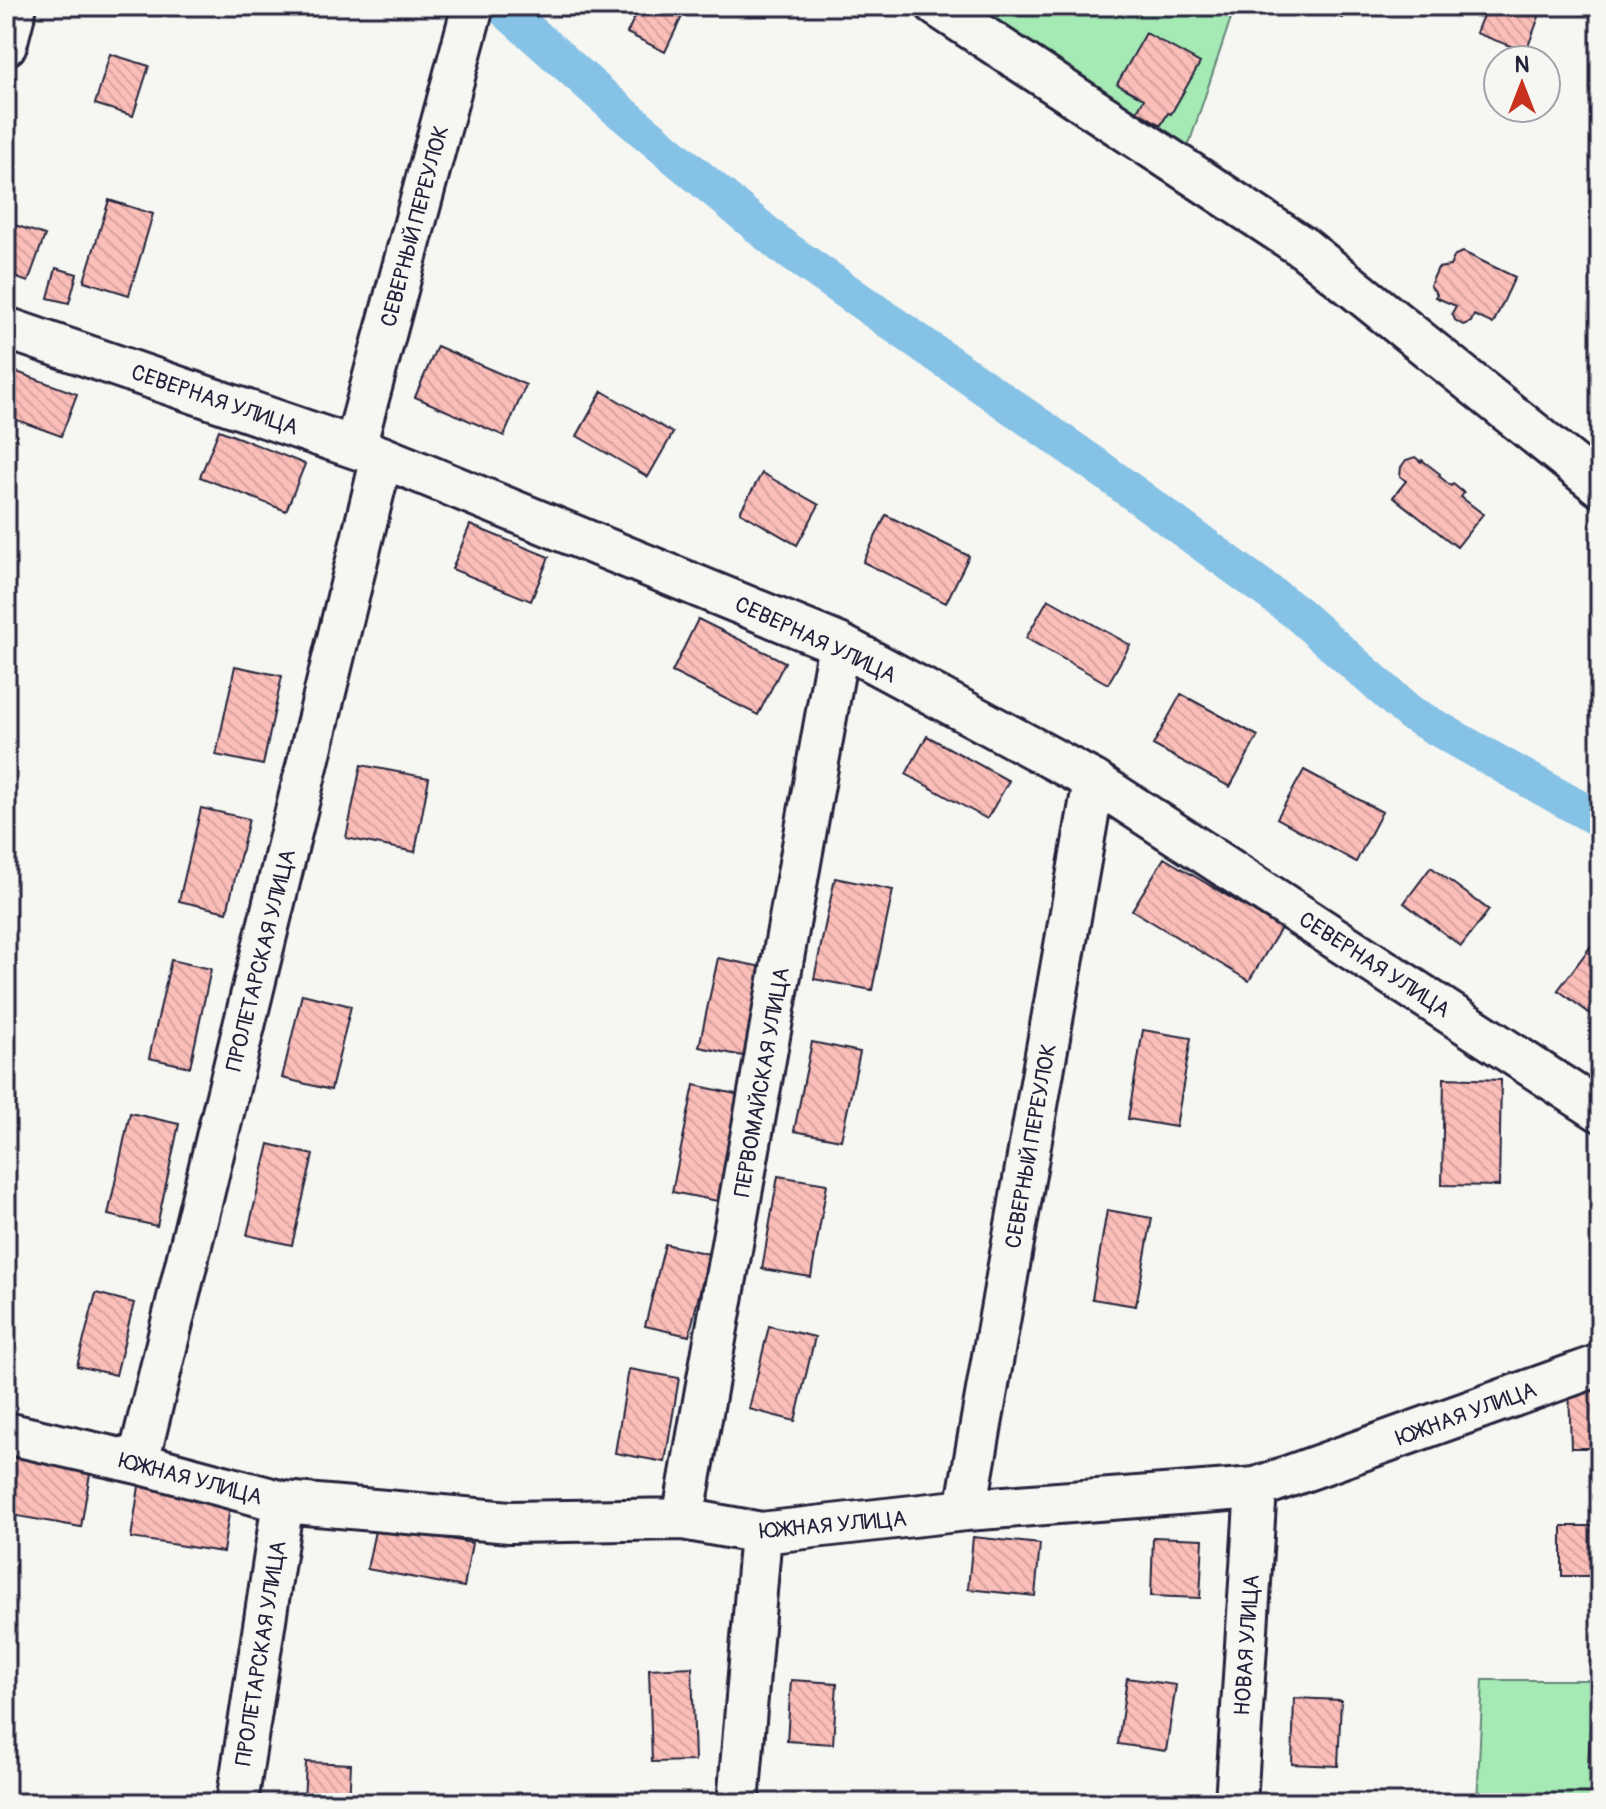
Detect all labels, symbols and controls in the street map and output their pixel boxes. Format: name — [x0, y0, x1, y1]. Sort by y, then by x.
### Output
north arrow — [1482, 44, 1562, 124]
text: N — [1515, 51, 1530, 79]
street label: СЕВЕРНЫЙ ПЕРЕУЛОК — [375, 122, 455, 330]
street label: СЕВЕРНАЯ УЛИЦА — [127, 358, 302, 442]
street label: СЕВЕРНАЯ УЛИЦА — [730, 590, 901, 690]
street label: ПРОЛЕТАРСКАЯ УЛИЦА — [220, 846, 302, 1074]
street label: СЕВЕРНАЯ УЛИЦА — [1293, 905, 1455, 1024]
street label: ПЕРВОМАЙСКАЯ УЛИЦА — [728, 965, 796, 1199]
street label: СЕВЕРНЫЙ ПЕРЕУЛОК — [999, 1042, 1063, 1251]
street label: ЮЖНАЯ УЛИЦА — [1392, 1376, 1540, 1452]
street label: ЮЖНАЯ УЛИЦА — [116, 1446, 266, 1512]
street label: ЮЖНАЯ УЛИЦА — [758, 1505, 908, 1545]
street label: ПРОЛЕТАРСКАЯ УЛИЦА — [229, 1539, 293, 1768]
street label: НОВАЯ УЛИЦА — [1228, 1573, 1266, 1717]

